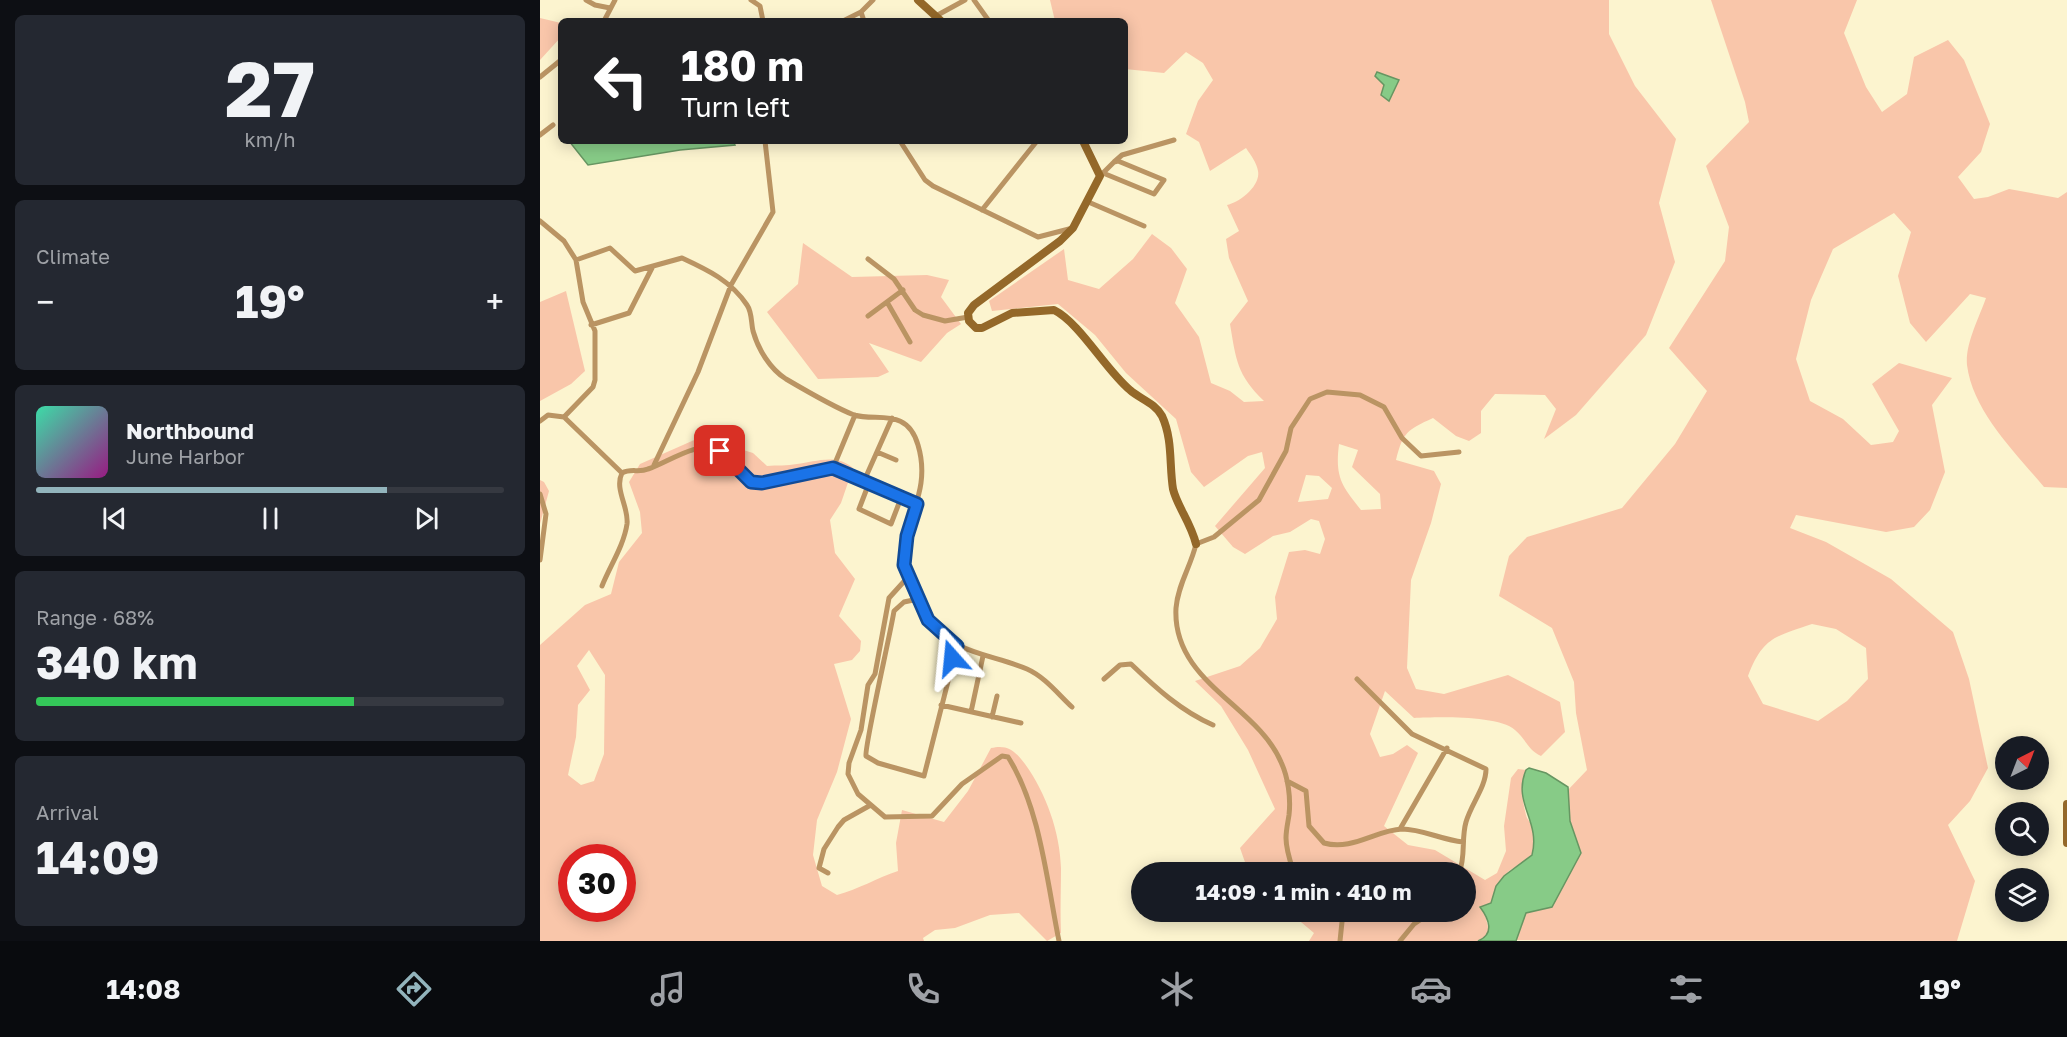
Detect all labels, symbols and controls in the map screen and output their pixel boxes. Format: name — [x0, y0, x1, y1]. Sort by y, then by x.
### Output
text: 180 m — [681, 40, 804, 90]
text: 27 — [225, 41, 315, 134]
icon: left — [582, 42, 660, 120]
text: Turn left — [681, 91, 790, 123]
text: km/h — [245, 127, 295, 151]
text: Climate — [36, 244, 110, 268]
text: 19° — [235, 274, 305, 328]
text: − — [36, 282, 54, 321]
text: + — [486, 282, 504, 321]
text: Northbound — [126, 417, 254, 444]
pin — [694, 425, 745, 476]
icon: arrive — [703, 434, 736, 467]
text: June Harbor — [126, 444, 245, 468]
icon: previous — [98, 502, 131, 535]
icon: pause — [254, 502, 287, 535]
icon: next — [410, 502, 443, 535]
text: Range · 68% — [36, 605, 154, 629]
position arrow — [920, 626, 984, 690]
text: 340 km — [36, 635, 198, 689]
north arrow — [1995, 736, 2049, 790]
map controls — [1995, 736, 2049, 922]
text: Arrival — [36, 800, 99, 824]
button: search — [1995, 802, 2049, 856]
text: 14:09 — [36, 830, 160, 884]
speed limit sign: 30 — [558, 844, 636, 922]
button: layers — [1995, 868, 2049, 922]
text: 14:09 · 1 min · 410 m — [1195, 878, 1412, 905]
icon: directions — [393, 968, 435, 1010]
icon: music — [647, 968, 689, 1010]
icon: phone — [902, 968, 944, 1010]
icon: climate — [1156, 968, 1198, 1010]
icon: car — [1410, 968, 1452, 1010]
icon: filters — [1665, 968, 1707, 1010]
text: 14:08 — [106, 973, 180, 1005]
text: 19° — [1919, 973, 1961, 1005]

